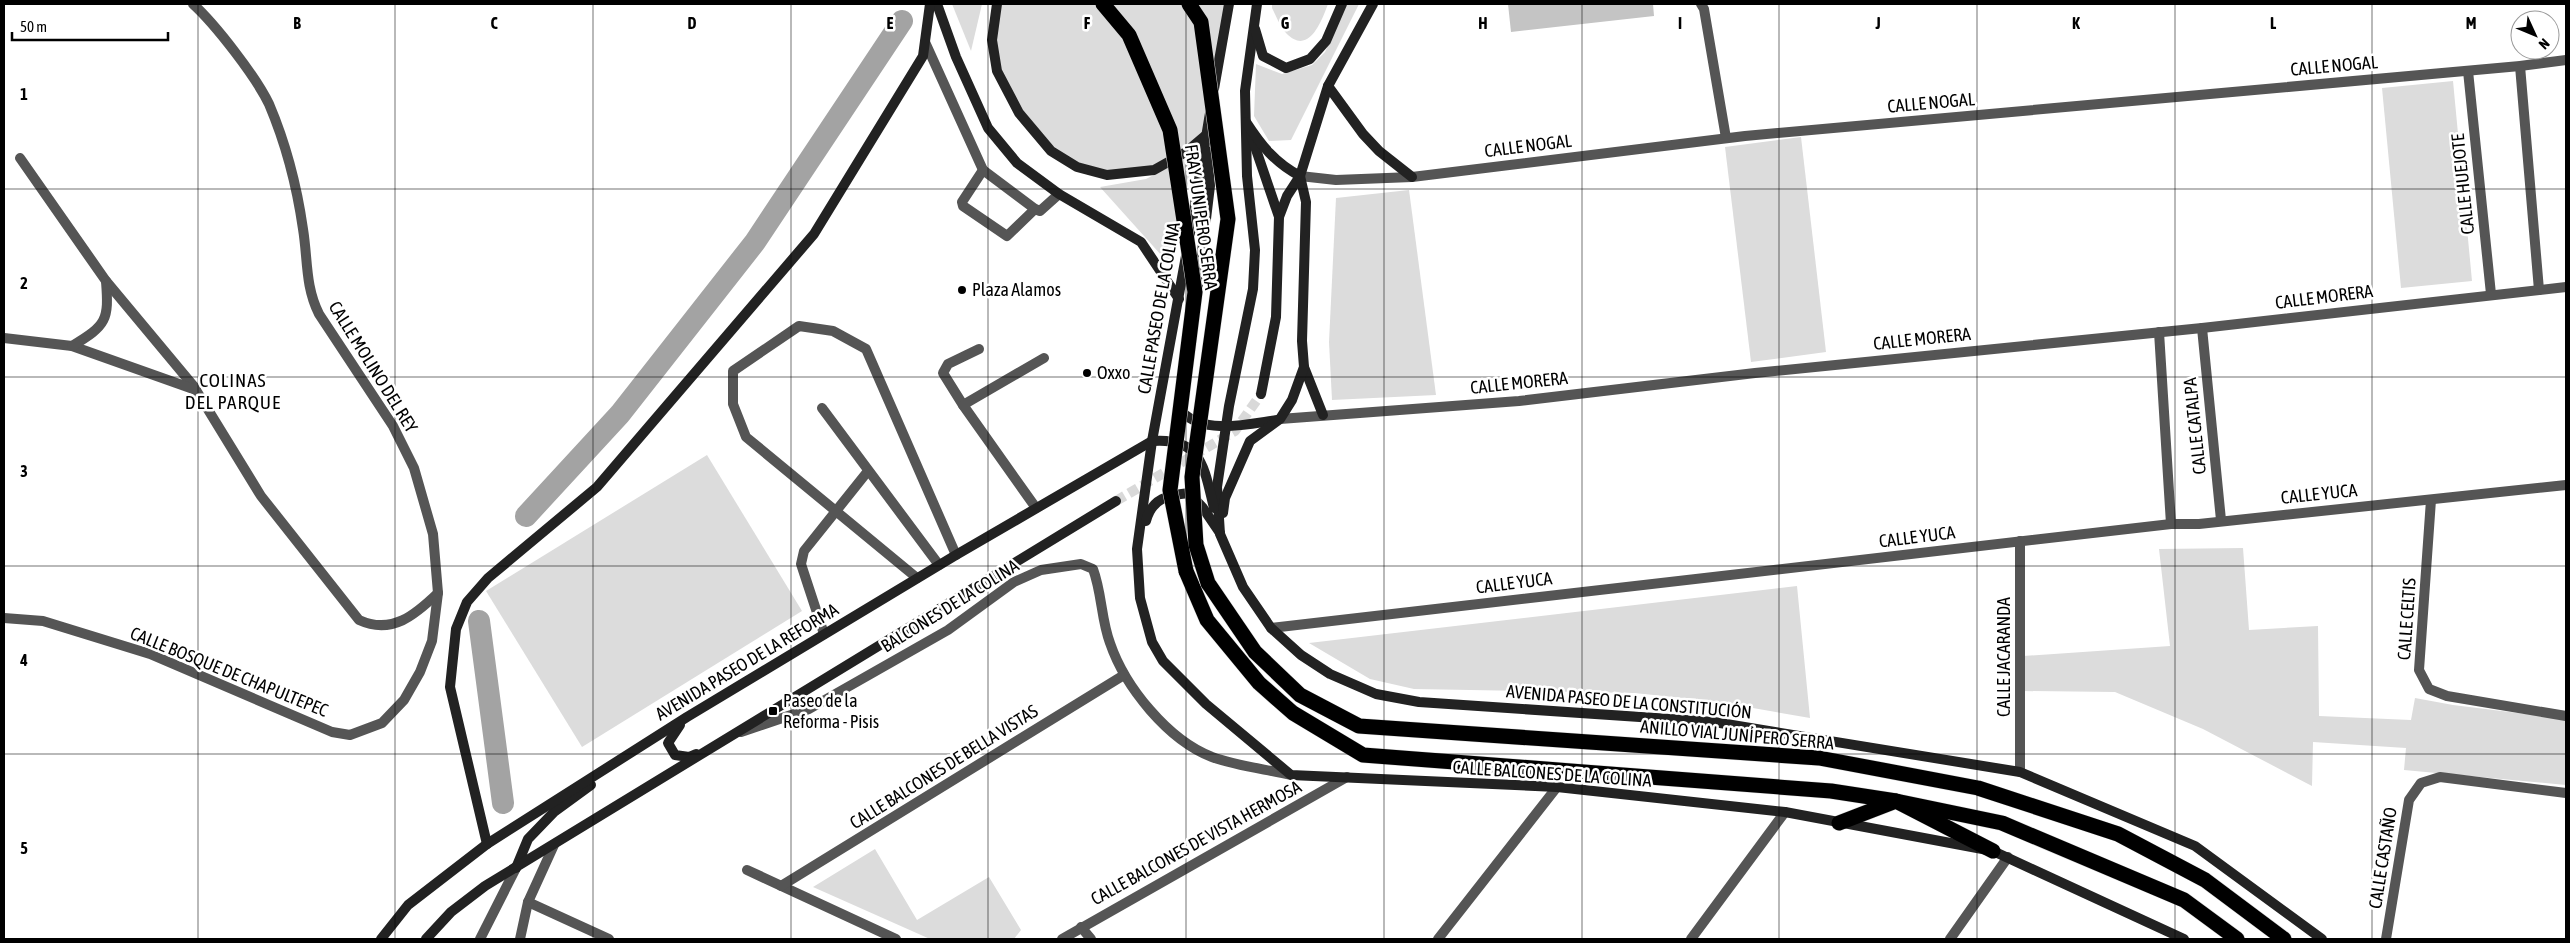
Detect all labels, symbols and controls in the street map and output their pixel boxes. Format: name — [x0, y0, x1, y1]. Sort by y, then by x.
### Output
scale bar — [12, 10, 169, 42]
north arrow — [2510, 10, 2560, 60]
text: B — [293, 14, 301, 32]
text: C — [490, 14, 498, 32]
text: D — [688, 14, 697, 32]
text: E — [887, 14, 894, 32]
text: F — [1084, 14, 1091, 32]
text: G — [1281, 14, 1290, 32]
text: H — [1478, 14, 1488, 32]
text: I — [1678, 14, 1682, 32]
text: J — [1874, 14, 1881, 32]
text: K — [2072, 14, 2080, 32]
text: L — [2270, 14, 2277, 32]
text: M — [2466, 14, 2476, 32]
text: 50 m — [20, 18, 47, 35]
text: N — [2536, 36, 2553, 53]
street label: CALLE NOGAL — [2289, 51, 2378, 80]
text: 1 — [20, 85, 28, 103]
street label: CALLE NOGAL — [1886, 88, 1975, 117]
street label: CALLE NOGAL — [1483, 130, 1573, 161]
street label: CALLE HUEJOTE — [2447, 132, 2478, 235]
street label: FRAY JUNIPERO SERRA — [1181, 143, 1222, 291]
street label: CALLE PASEO DE LA COLINA — [1133, 220, 1184, 395]
text: 2 — [20, 274, 28, 292]
place label: Plaza Alamos — [972, 279, 1061, 300]
street label: CALLE MORERA — [2274, 280, 2374, 313]
marker: Plaza Alamos — [956, 284, 968, 296]
street label: CALLE MOLINO DEL REY — [325, 297, 422, 436]
street label: CALLE MORERA — [1872, 323, 1972, 354]
place label: Oxxo — [1097, 362, 1130, 383]
marker: Oxxo — [1081, 367, 1093, 379]
street label: CALLE MORERA — [1469, 367, 1569, 398]
district label: COLINAS DEL PARQUE — [185, 369, 281, 413]
street label: CALLE CATALPA — [2179, 377, 2210, 475]
text: 3 — [20, 462, 28, 480]
street label: CALLE YUCA — [2280, 479, 2358, 508]
street label: CALLE YUCA — [1878, 521, 1956, 552]
street label: BALCONES DE LA COLINA — [877, 555, 1023, 656]
street label: CALLE YUCA — [1475, 567, 1553, 598]
street label: CALLE CELTIS — [2393, 577, 2420, 661]
street label: CALLE JACARANDA — [1993, 597, 2014, 717]
street label: AVENIDA PASEO DE LA REFORMA — [652, 599, 842, 725]
street label: CALLE BOSQUE DE CHAPULTEPEC — [127, 622, 331, 721]
text: 4 — [19, 651, 28, 669]
street label: AVENIDA PASEO DE LA CONSTITUCIÓN — [1505, 680, 1753, 723]
place label: Paseo de la Reforma - Pisis — [783, 690, 879, 732]
street label: CALLE BALCONES DE BELLA VISTAS — [846, 700, 1042, 833]
marker: Paseo de la Reforma - Pisis — [767, 705, 779, 717]
street label: ANILLO VIAL JUNÍPERO SERRA — [1639, 716, 1835, 753]
street label: CALLE BALCONES DE LA COLINA — [1452, 756, 1652, 791]
street label: CALLE BALCONES DE VISTA HERMOSA — [1087, 776, 1305, 909]
street label: CALLE CASTAÑO — [2364, 806, 2401, 910]
text: 5 — [20, 839, 28, 857]

